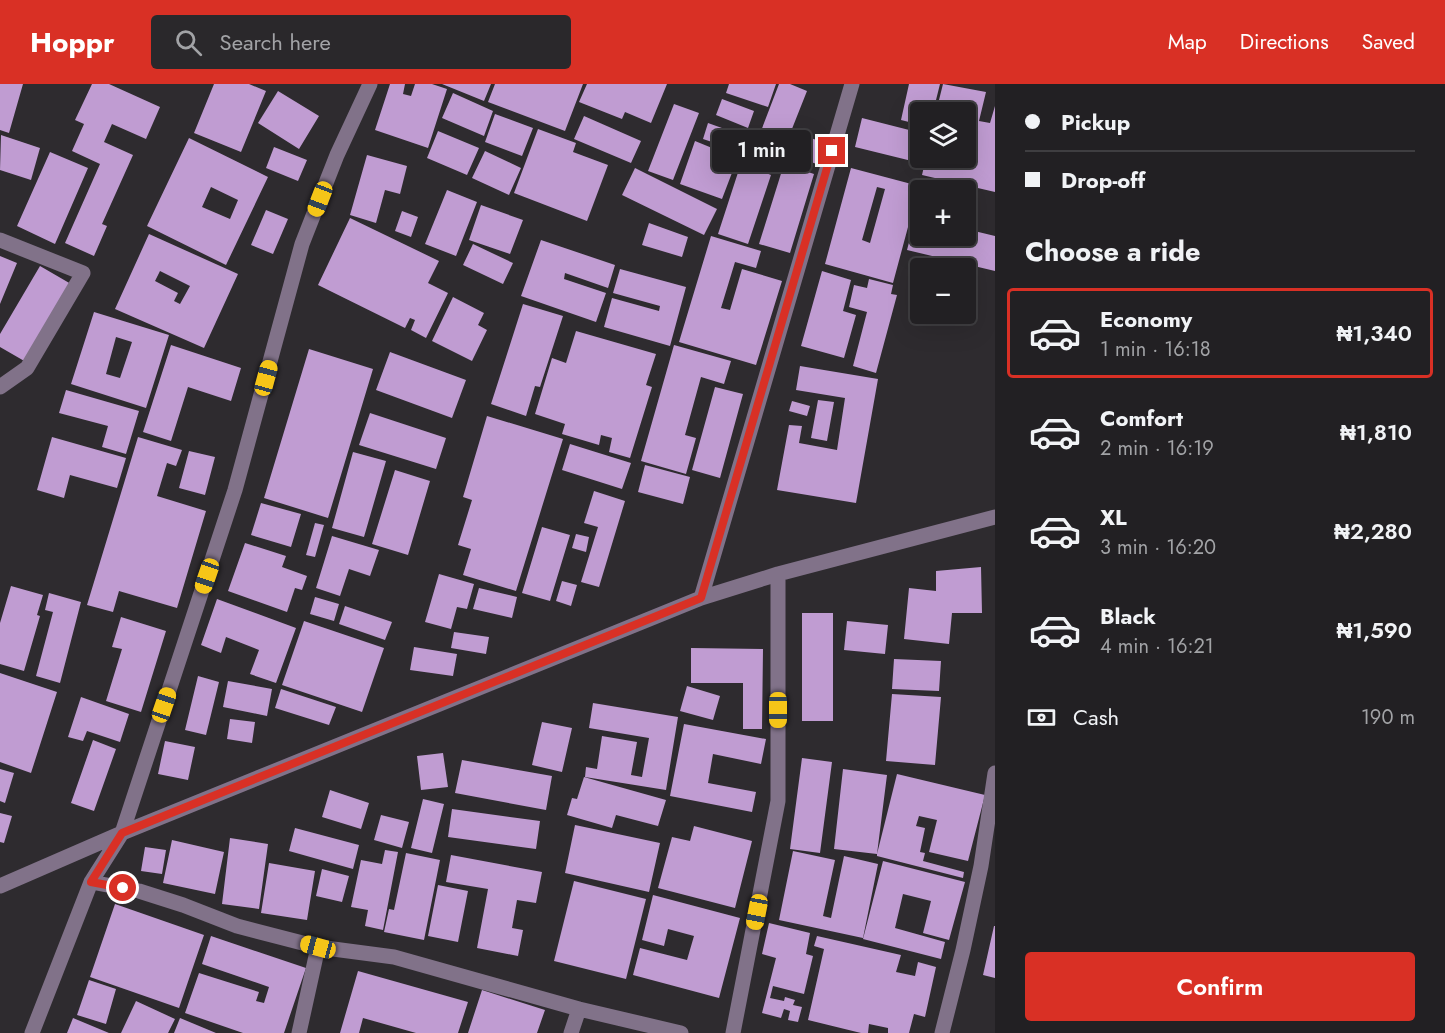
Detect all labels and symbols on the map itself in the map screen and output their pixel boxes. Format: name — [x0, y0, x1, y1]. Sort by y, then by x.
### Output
callout: 1 min — [712, 130, 811, 172]
route end — [818, 137, 845, 164]
car — [305, 179, 335, 219]
car — [253, 358, 279, 398]
car — [193, 556, 221, 596]
car — [150, 685, 178, 725]
car — [769, 692, 787, 728]
route start — [109, 874, 136, 901]
car — [745, 893, 769, 931]
car — [298, 934, 338, 960]

